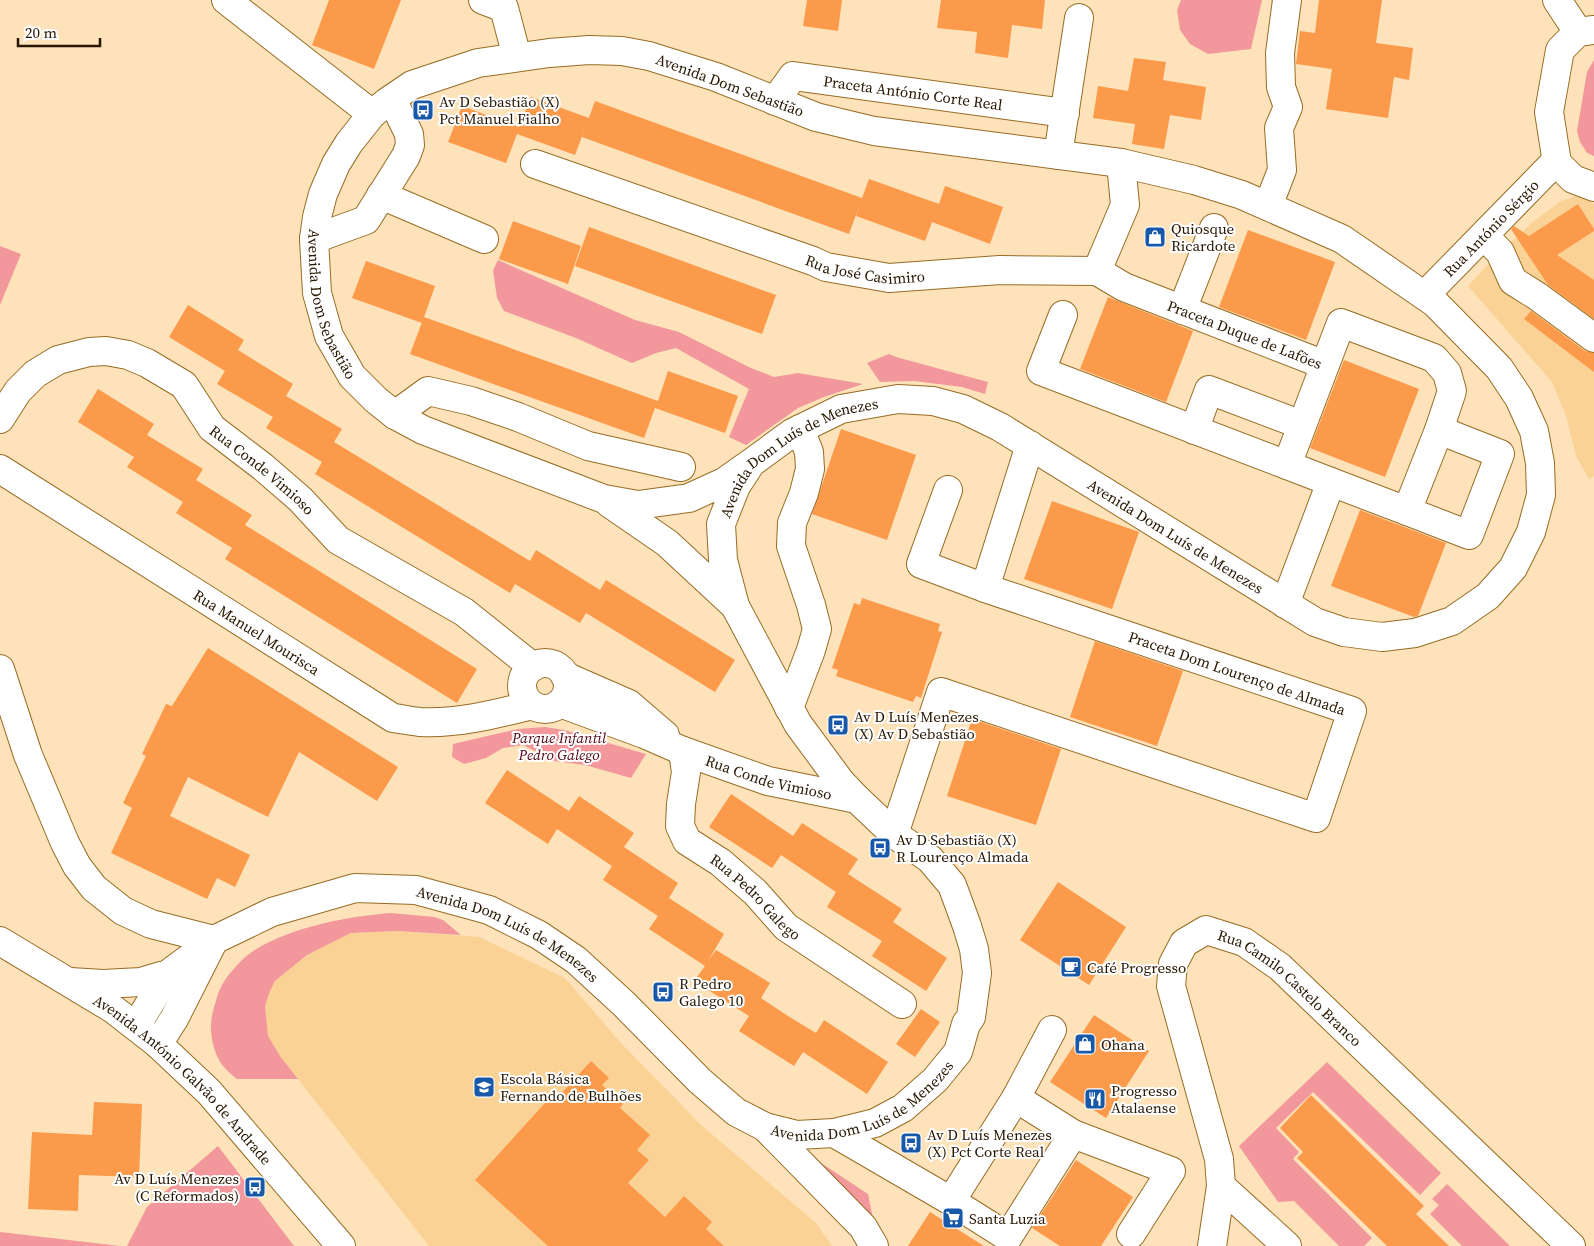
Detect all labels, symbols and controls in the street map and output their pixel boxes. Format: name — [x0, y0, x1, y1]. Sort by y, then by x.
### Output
scale bar — [18, 15, 100, 47]
text: 20 m — [25, 22, 57, 43]
street label: Avenida Dom Sebastião — [653, 48, 807, 122]
street label: Praceta António Corte Real — [822, 70, 1005, 115]
place label: Av D Sebastião (X) Pct Manuel Fialho — [439, 91, 560, 129]
bus stop icon: Av D Sebastião (X) Pct Manuel Fialho — [411, 98, 435, 122]
street label: Rua António Sérgio — [1438, 174, 1543, 281]
place label: Quiosque Ricardote — [1171, 218, 1236, 256]
shop icon: Quiosque Ricardote — [1143, 225, 1167, 249]
street label: Avenida Dom Sebastião — [303, 228, 362, 383]
street label: Rua José Casimiro — [803, 249, 926, 289]
street label: Praceta Duque de Lafões — [1164, 294, 1325, 373]
street label: Avenida Dom Luís de Menezes — [714, 392, 880, 521]
street label: Rua Conde Vimioso — [206, 420, 320, 519]
street label: Avenida Dom Luís de Menezes — [1084, 473, 1268, 598]
street label: Rua Manuel Mourisca — [190, 584, 324, 680]
street label: Praceta Dom Lourenço de Almada — [1126, 626, 1349, 720]
place label: Av D Luís Menezes (X) Av D Sebastião — [854, 706, 979, 744]
bus stop icon: Av D Luís Menezes (X) Av D Sebastião — [826, 713, 850, 737]
park label: Parque Infantil Pedro Galego — [511, 727, 607, 765]
street label: Rua Conde Vimioso — [703, 749, 834, 804]
place label: Av D Sebastião (X) R Lourenço Almada — [896, 829, 1029, 867]
bus stop icon: Av D Sebastião (X) R Lourenço Almada — [868, 836, 892, 860]
street label: Rua Pedro Galego — [706, 848, 805, 945]
street label: Avenida Dom Luís de Menezes — [414, 880, 604, 987]
street label: Rua Camilo Castelo Branco — [1215, 924, 1367, 1051]
cafe icon: Café Progresso — [1059, 955, 1083, 979]
place label: Café Progresso — [1087, 957, 1186, 978]
place label: R Pedro Galego 10 — [679, 973, 743, 1011]
bus stop icon: R Pedro Galego 10 — [651, 980, 675, 1004]
street label: Avenida António Galvão de Andrade — [89, 989, 277, 1169]
shop icon: Ohana — [1073, 1032, 1097, 1056]
place label: Ohana — [1101, 1034, 1145, 1055]
street label: Avenida Dom Luís de Menezes — [769, 1056, 958, 1146]
place label: Escola Básica Fernando de Bulhões — [500, 1068, 641, 1106]
school or university icon: Escola Básica Fernando de Bulhões — [472, 1075, 496, 1099]
place label: Progresso Atalaense — [1111, 1080, 1177, 1118]
restaurant icon: Progresso Atalaense — [1083, 1087, 1107, 1111]
place label: Av D Luís Menezes (X) Pct Corte Real — [927, 1124, 1052, 1162]
bus stop icon: Av D Luís Menezes (X) Pct Corte Real — [899, 1131, 923, 1155]
place label: Av D Luís Menezes (C Reformados) — [114, 1168, 239, 1206]
bus stop icon: Av D Luís Menezes (C Reformados) — [243, 1175, 267, 1199]
supermarket icon: Santa Luzia — [941, 1206, 965, 1230]
place label: Santa Luzia — [969, 1208, 1046, 1229]

